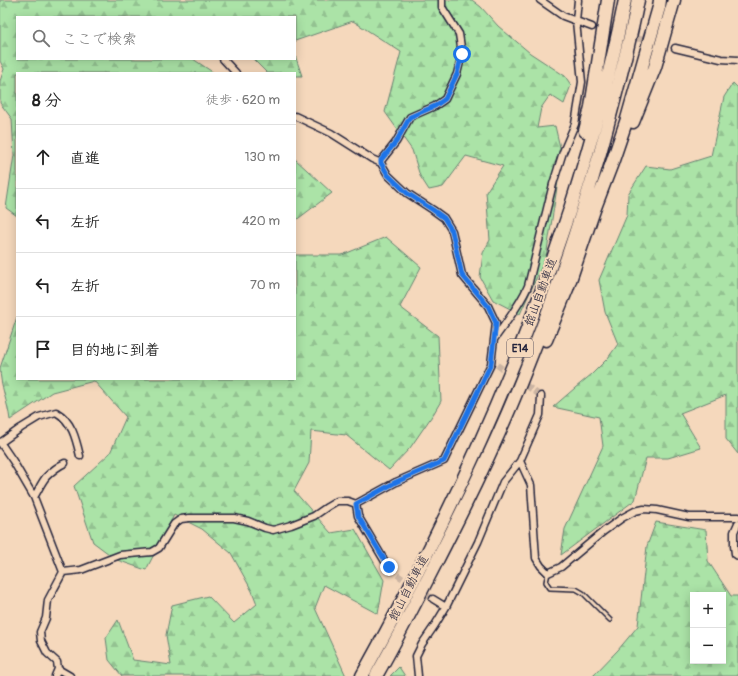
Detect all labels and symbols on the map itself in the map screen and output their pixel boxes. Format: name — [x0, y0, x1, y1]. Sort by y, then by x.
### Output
route start — [453, 45, 471, 63]
street label: 館山自動車道 — [522, 256, 560, 328]
road number: E14 — [507, 339, 533, 357]
street label: 館山自動車道 — [386, 553, 432, 623]
route end — [380, 558, 398, 576]

